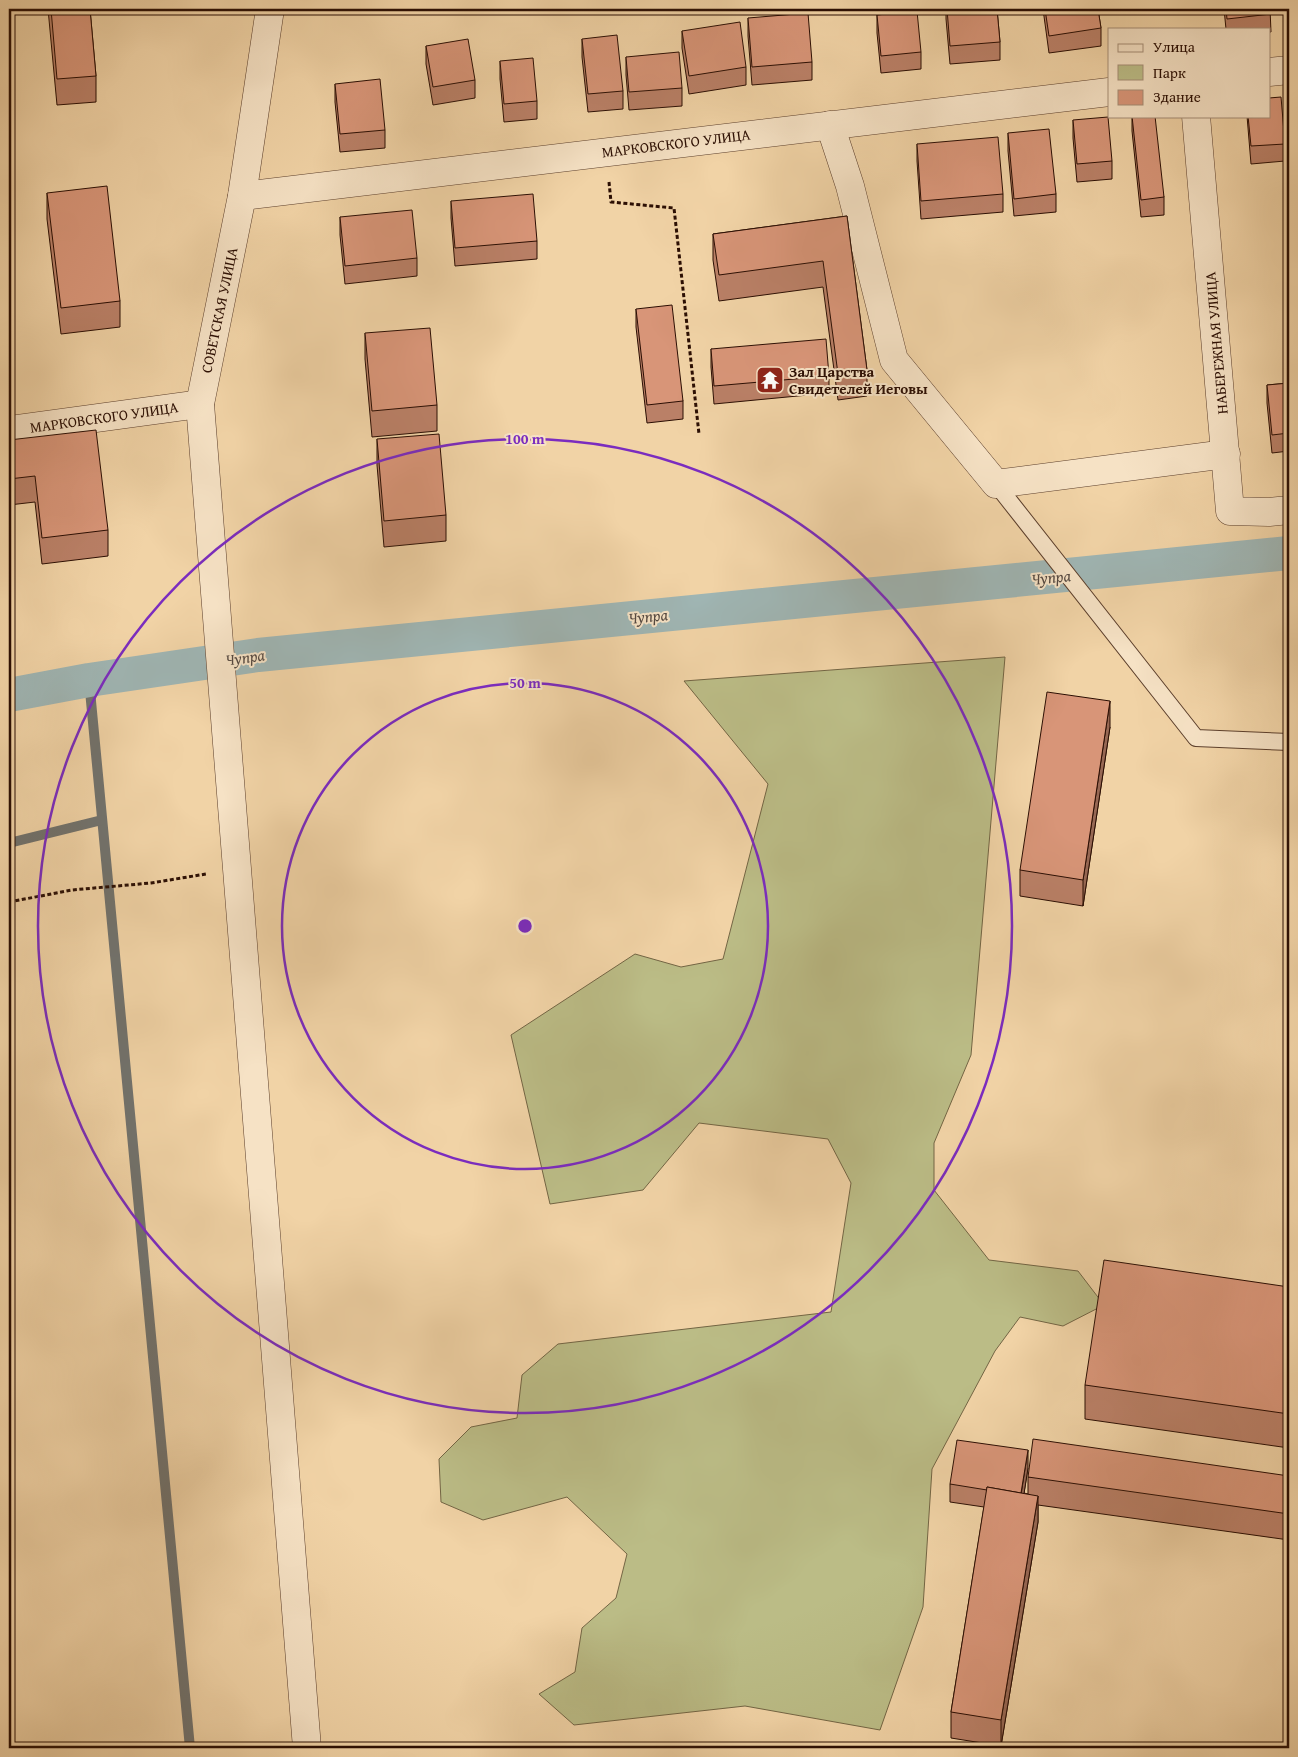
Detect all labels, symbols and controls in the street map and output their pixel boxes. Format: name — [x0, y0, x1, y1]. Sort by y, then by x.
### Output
legend — [1108, 28, 1270, 118]
text: Улица — [1153, 36, 1196, 57]
text: Парк — [1153, 62, 1186, 83]
text: Здание — [1153, 86, 1201, 107]
street label: МАРКОВСКОГО УЛИЦА — [601, 123, 751, 163]
street label: СОВЕТСКАЯ УЛИЦА — [195, 245, 243, 375]
street label: НАБЕРЕЖНАЯ УЛИЦА — [1199, 271, 1233, 415]
place label: Зал Царства Свидетелей Иеговы — [789, 361, 928, 399]
temple icon: Зал Царства Свидетелей Иеговы — [755, 365, 785, 395]
street label: МАРКОВСКОГО УЛИЦА — [29, 396, 179, 438]
text: 100 m — [505, 428, 545, 449]
water label: Чупра — [1030, 563, 1072, 591]
water label: Чупра — [627, 602, 669, 630]
water label: Чупра — [224, 642, 267, 672]
text: 50 m — [509, 672, 541, 693]
centre of rings — [516, 917, 534, 935]

